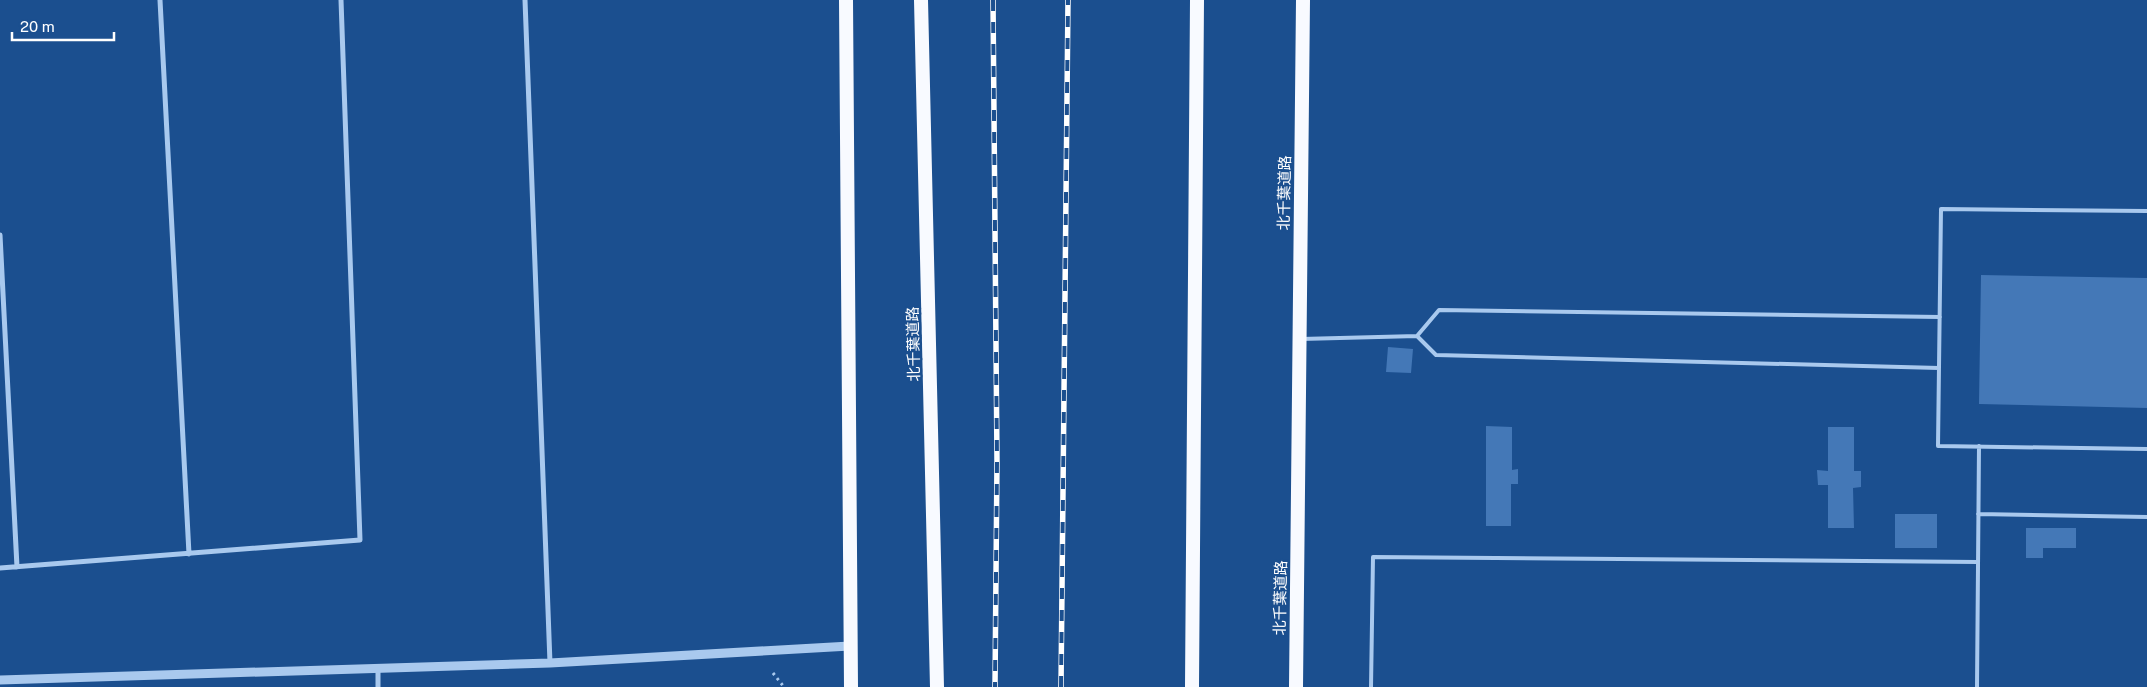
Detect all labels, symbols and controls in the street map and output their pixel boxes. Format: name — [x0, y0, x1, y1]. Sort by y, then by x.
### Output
scale bar — [12, 10, 115, 42]
text: 20 m — [20, 18, 55, 35]
street label: 北千葉道路 — [1275, 155, 1293, 231]
street label: 北千葉道路 — [904, 306, 922, 382]
street label: 北千葉道路 — [1271, 560, 1289, 636]

